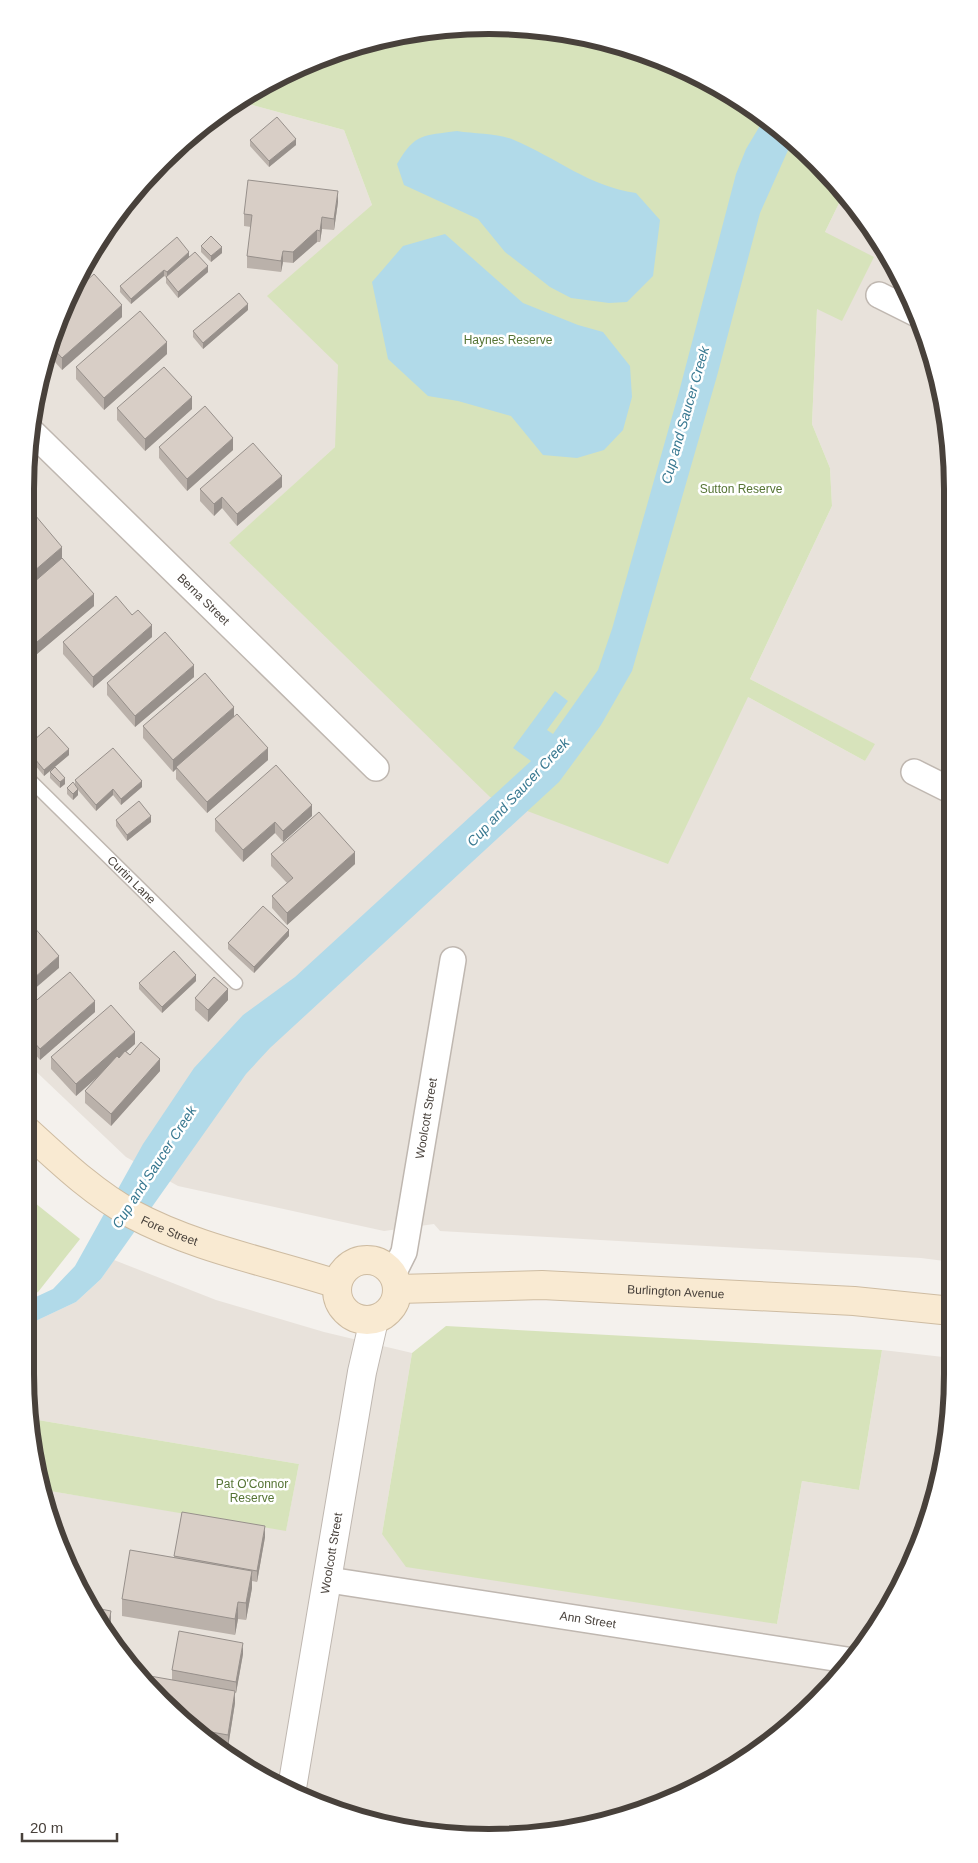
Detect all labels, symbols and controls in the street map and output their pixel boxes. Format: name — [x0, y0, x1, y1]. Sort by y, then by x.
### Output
park label: Haynes Reserve — [464, 333, 553, 347]
water label: Cup and Saucer Creek — [658, 343, 713, 486]
park label: Sutton Reserve — [700, 482, 783, 496]
street label: Berna Street — [174, 571, 233, 628]
water label: Cup and Saucer Creek — [464, 734, 573, 850]
street label: Curtin Lane — [104, 853, 159, 907]
street label: Woolcott Street — [413, 1076, 440, 1160]
water label: Cup and Saucer Creek — [109, 1102, 200, 1231]
street label: Fore Street — [139, 1213, 200, 1249]
street label: Burlington Avenue — [627, 1282, 725, 1301]
park label: Pat O'Connor Reserve — [216, 1477, 288, 1505]
street label: Woolcott Street — [318, 1511, 345, 1595]
street label: Ann Street — [559, 1609, 618, 1631]
scale bar — [22, 1810, 118, 1842]
text: 20 m — [30, 1819, 63, 1836]

